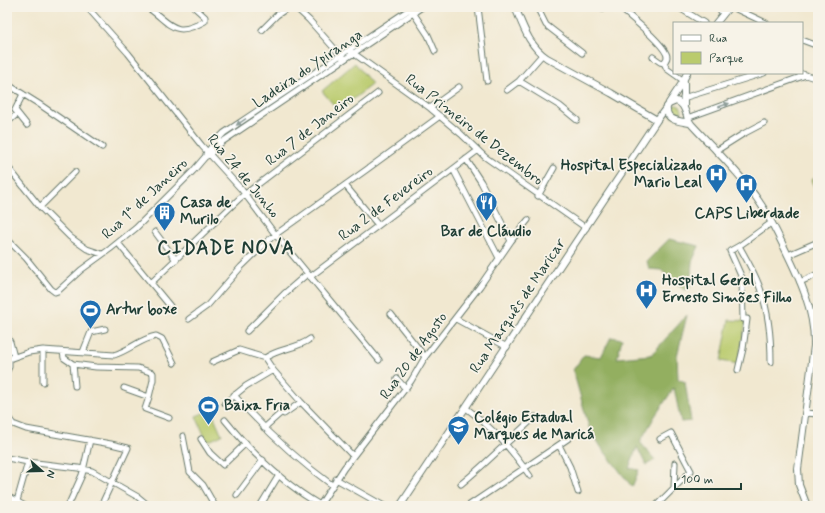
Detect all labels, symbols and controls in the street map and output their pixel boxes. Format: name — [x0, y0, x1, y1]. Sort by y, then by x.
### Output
legend — [673, 22, 803, 74]
street label: Ladeira do Ypiranga — [249, 25, 367, 113]
text: Rua — [709, 31, 727, 47]
text: Parque — [709, 51, 744, 67]
street label: Rua Primeiro de Dezembro — [401, 70, 547, 190]
street label: Rua 7 de Janeiro — [262, 89, 358, 171]
one-way arrow — [719, 102, 731, 108]
one-way arrow — [236, 118, 246, 126]
street label: Rua 24 de Junho — [202, 130, 284, 222]
street label: Rua 1ª de Janeiro — [98, 154, 192, 244]
place label: Hospital Especializado Mario Leal — [561, 156, 702, 193]
street label: Rua 2 de Fevereiro — [335, 162, 437, 246]
hospital icon: Hospital Especializado Mario Leal — [704, 162, 730, 195]
hospital icon: CAPS Liberdade — [734, 172, 760, 205]
restaurant icon: Bar de Cláudio — [473, 190, 499, 223]
place label: Casa de Murilo — [180, 193, 231, 230]
building icon: Casa de Murilo — [152, 199, 178, 232]
place label: CAPS Liberdade — [695, 204, 800, 224]
place label: Bar de Cláudio — [441, 222, 531, 242]
street label: Rua Marquês de Maricar — [465, 235, 571, 377]
district label: CIDADE NOVA — [157, 236, 295, 261]
place label: Hospital Geral Ernesto Simões Filho — [662, 271, 792, 308]
hospital icon: Hospital Geral Ernesto Simões Filho — [633, 277, 659, 310]
sports icon: Artur boxe — [78, 297, 104, 330]
place label: Artur boxe — [106, 300, 178, 320]
street label: Rua 20 de Agosto — [376, 308, 452, 404]
sports icon: Baixa Fria — [196, 393, 222, 426]
place label: Baixa Fria — [224, 396, 290, 416]
place label: Colégio Estadual Marques de Maricá — [474, 408, 594, 445]
school or university icon: Colégio Estadual Marques de Maricá — [446, 414, 472, 447]
north arrow — [22, 451, 62, 491]
scale bar — [675, 465, 741, 491]
text: N — [43, 468, 58, 480]
text: 100 m — [681, 472, 713, 488]

